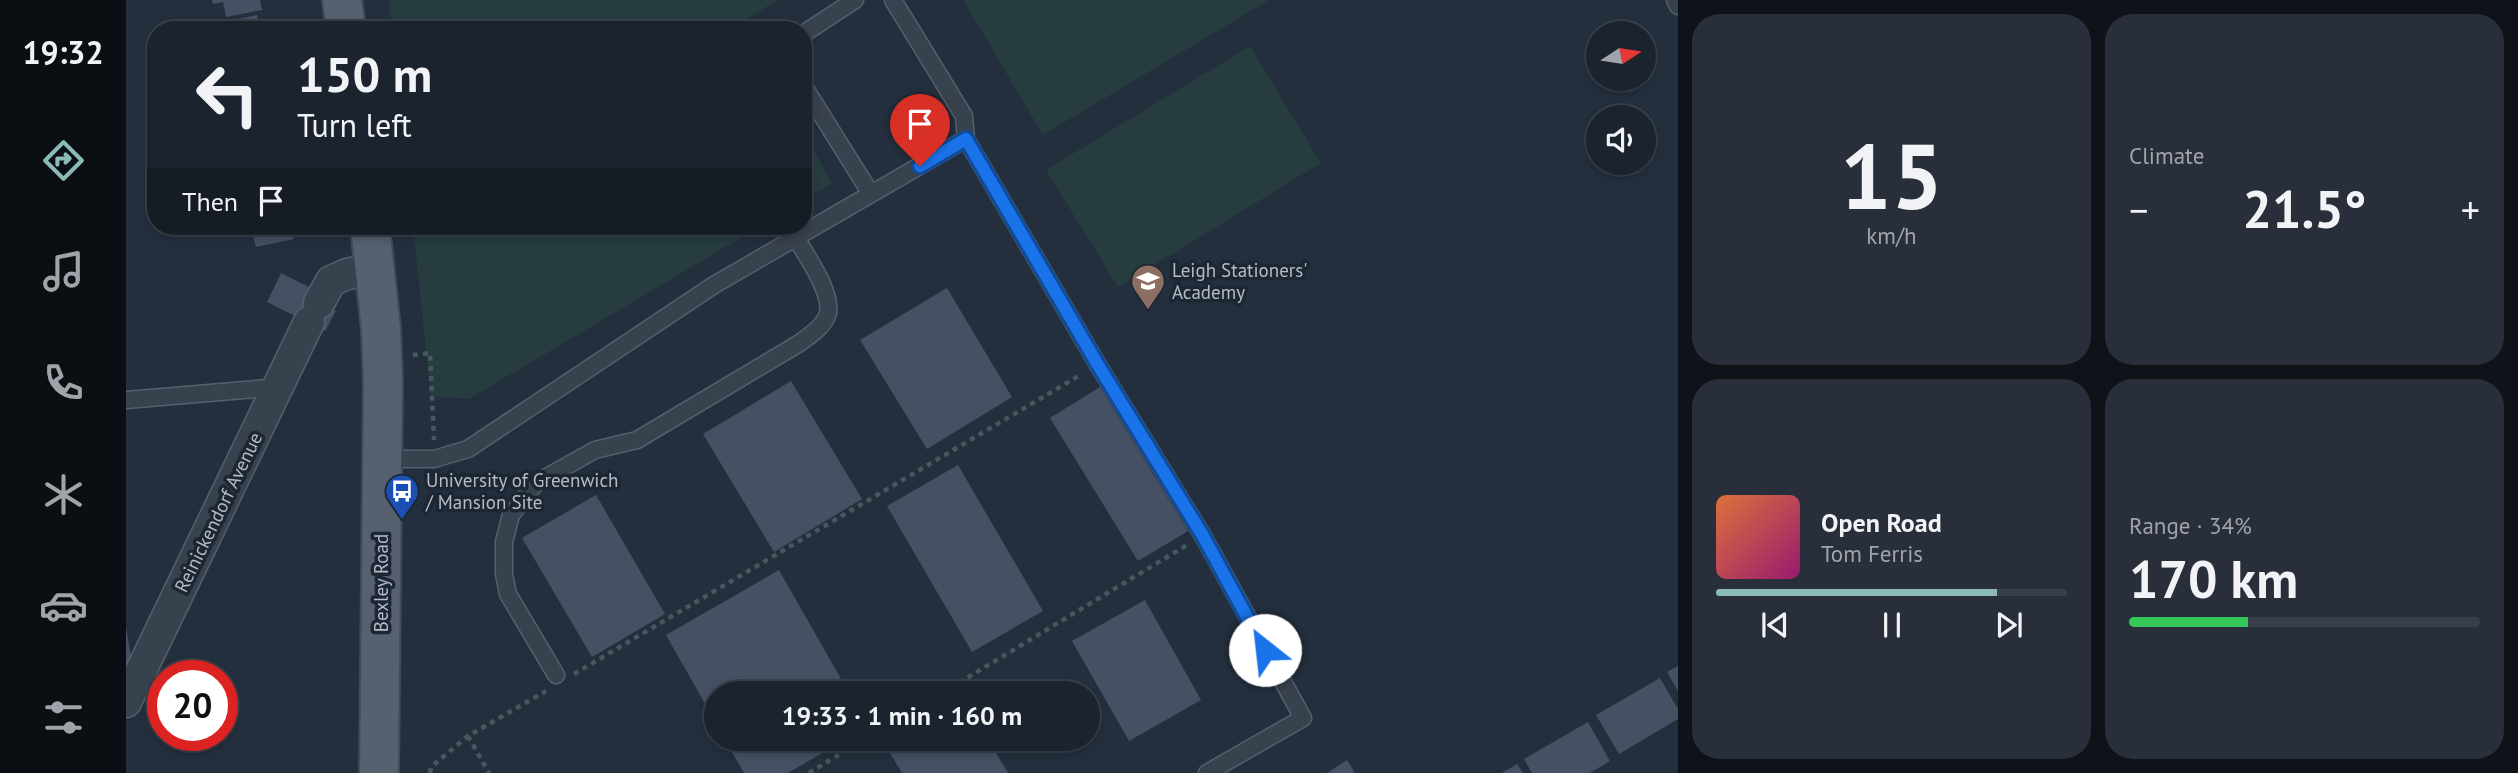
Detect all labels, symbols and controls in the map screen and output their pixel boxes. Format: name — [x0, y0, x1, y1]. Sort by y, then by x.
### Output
north arrow — [1586, 21, 1656, 91]
map controls — [1586, 21, 1656, 175]
text: 19:32 — [22, 31, 104, 73]
text: 150 m — [297, 42, 432, 106]
icon: left — [182, 49, 273, 140]
pin — [890, 94, 950, 166]
text: Turn left — [297, 104, 412, 146]
icon: arrive — [901, 105, 939, 143]
button: sound — [1586, 105, 1656, 175]
text: 15 — [1840, 116, 1943, 234]
icon: directions — [39, 136, 88, 185]
text: Climate — [2129, 141, 2204, 170]
text: 21.5° — [2243, 175, 2366, 242]
icon: arrive — [252, 182, 290, 220]
text: Then — [182, 185, 238, 218]
text: − — [2129, 185, 2148, 234]
text: + — [2461, 185, 2480, 234]
text: km/h — [1866, 221, 1917, 250]
icon: music — [39, 247, 88, 296]
place label: Leigh Stationers' Academy — [1172, 258, 1307, 304]
school or university icon: Leigh Stationers' Academy — [1129, 262, 1167, 311]
icon: phone — [39, 358, 88, 407]
street label: Reinickendorf Avenue — [169, 428, 267, 596]
place label: University of Greenwich / Mansion Site — [425, 468, 618, 514]
icon: climate — [39, 470, 88, 519]
bus stop icon: University of Greenwich / Mansion Site — [383, 472, 421, 521]
text: Open Road — [1821, 506, 1942, 539]
text: Range · 34% — [2129, 511, 2252, 540]
street label: Bexley Road — [369, 534, 393, 632]
text: Tom Ferris — [1821, 539, 1923, 568]
text: 170 km — [2129, 545, 2298, 612]
icon: car — [39, 581, 88, 630]
icon: previous — [1756, 606, 1794, 644]
icon: pause — [1873, 606, 1911, 644]
icon: next — [1990, 606, 2028, 644]
position arrow — [1228, 613, 1302, 687]
speed limit sign: 20 — [147, 660, 238, 751]
icon: filters — [39, 693, 88, 742]
text: 19:33 · 1 min · 160 m — [782, 699, 1022, 732]

